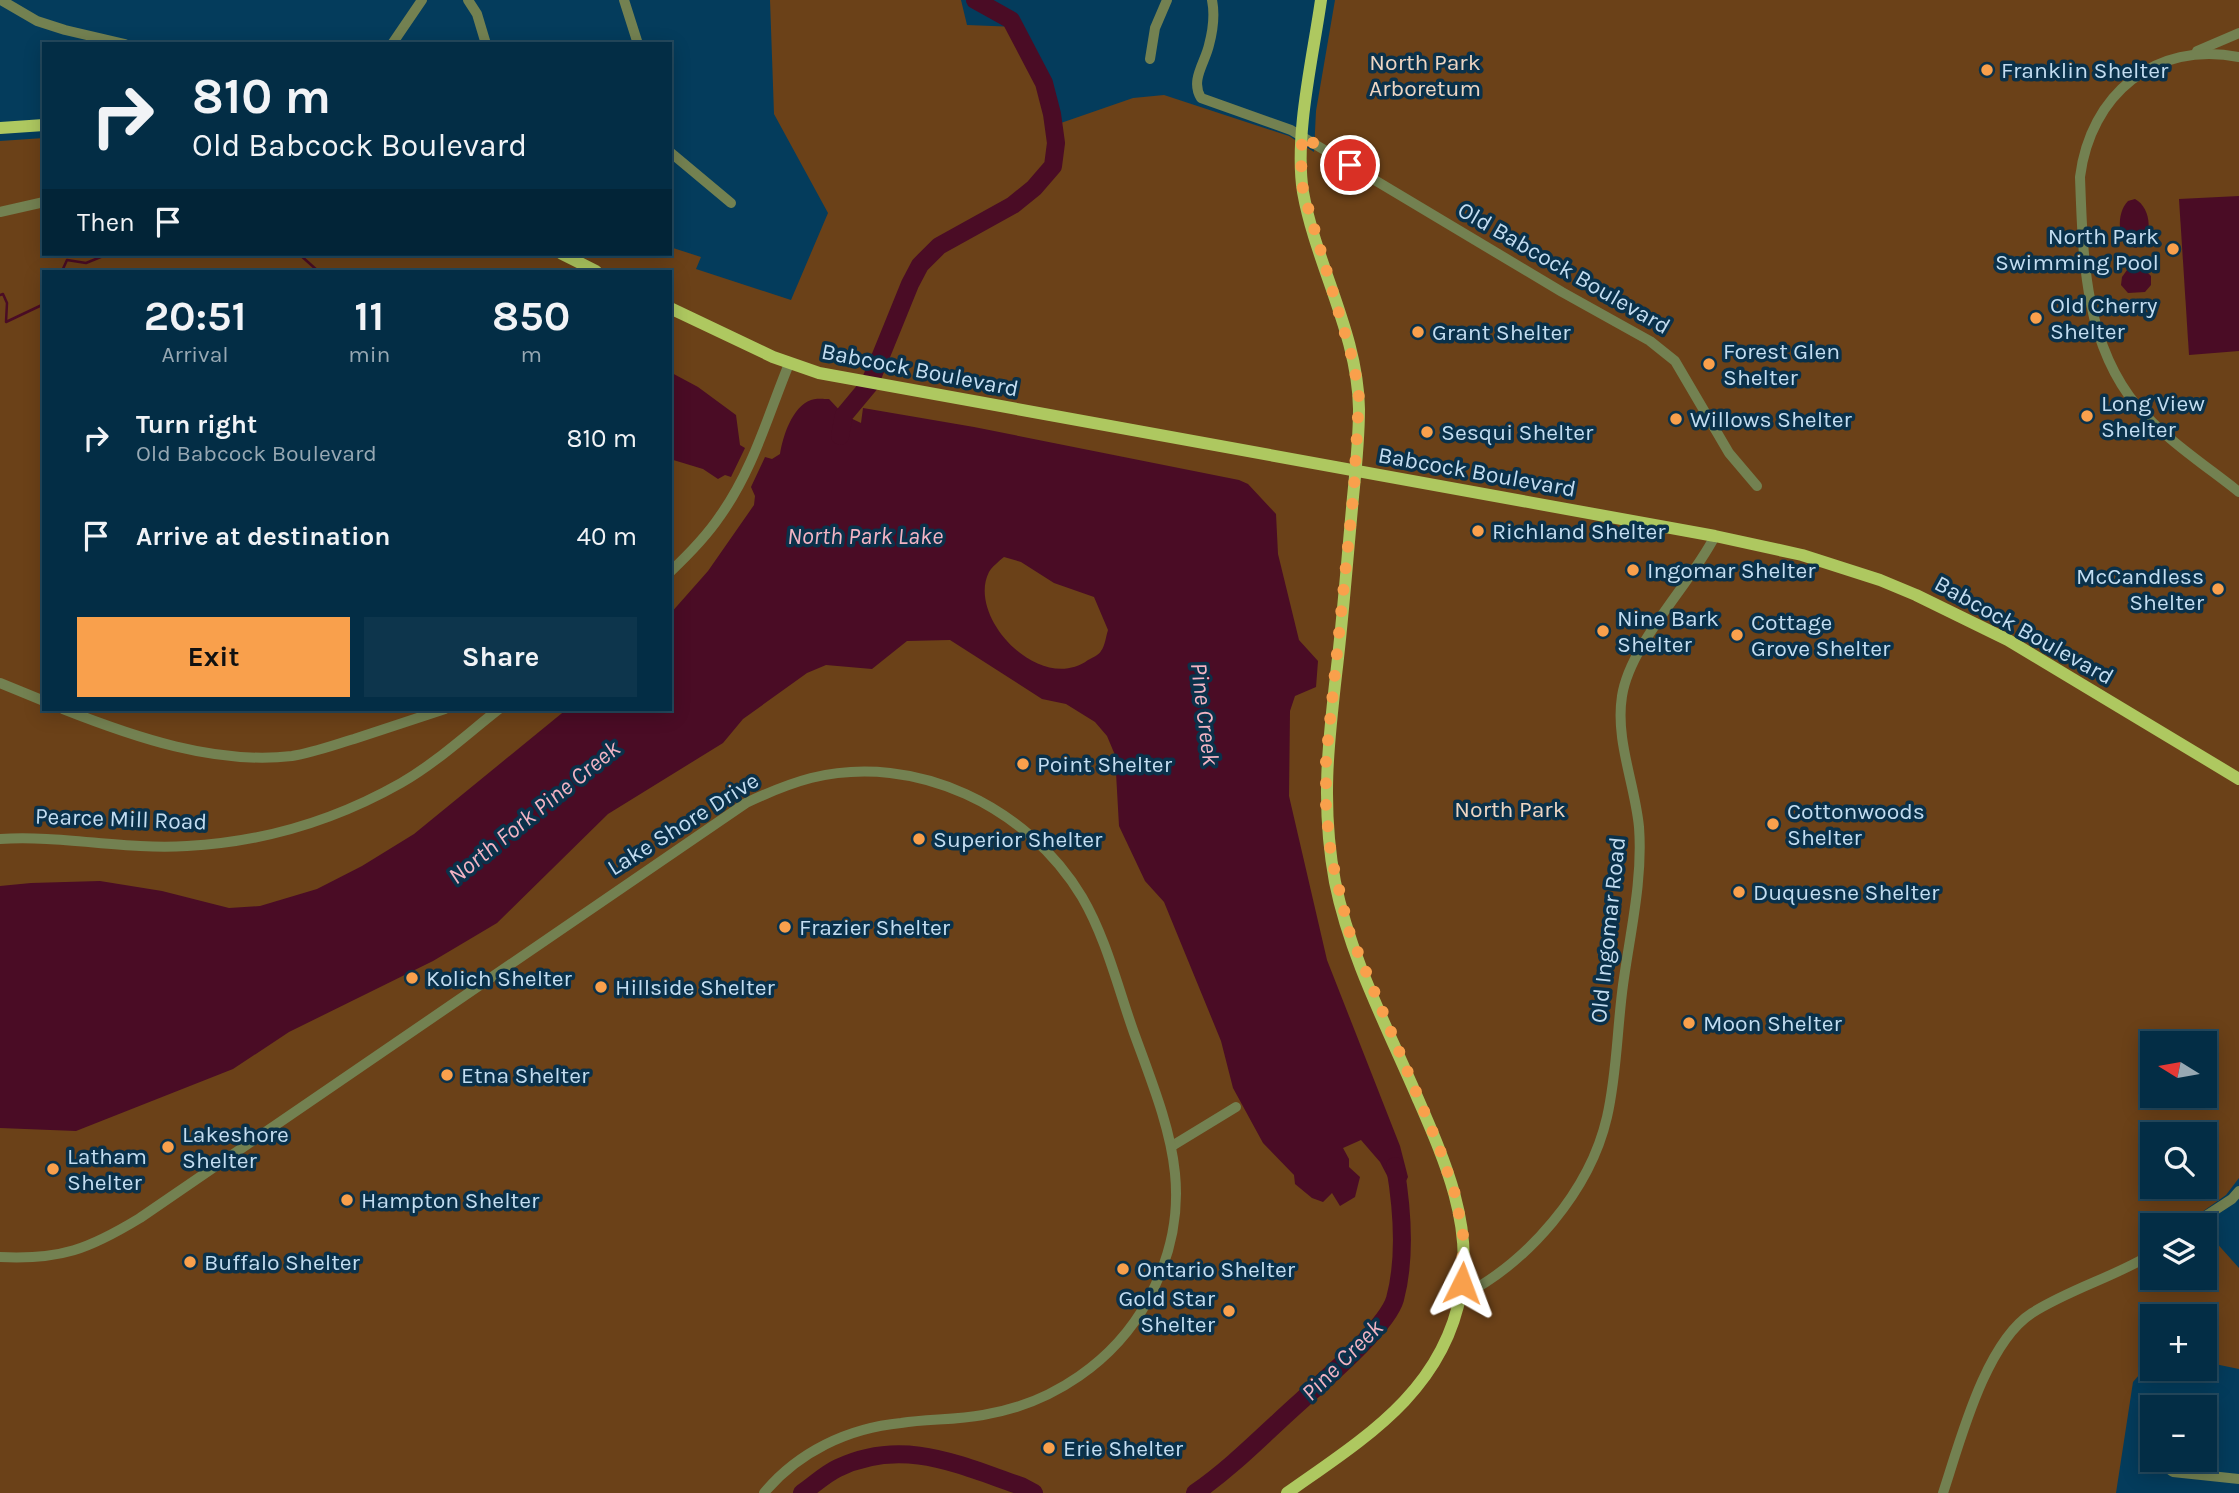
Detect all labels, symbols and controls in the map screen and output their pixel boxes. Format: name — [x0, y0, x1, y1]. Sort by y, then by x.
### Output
park label: North Park Arboretum — [1369, 49, 1481, 102]
place label: Franklin Shelter — [2001, 57, 2169, 84]
marker: Franklin Shelter — [1979, 62, 1995, 78]
text: 810 m — [192, 68, 331, 125]
icon: right — [77, 70, 168, 161]
text: Old Babcock Boulevard — [192, 127, 527, 164]
pin — [1320, 135, 1380, 195]
icon: arrive — [1331, 146, 1369, 184]
street label: Old Babcock Boulevard — [1453, 196, 1675, 340]
icon: arrive — [149, 203, 187, 241]
text: Then — [77, 207, 135, 238]
place label: North Park Swimming Pool — [1995, 223, 2159, 276]
marker: North Park Swimming Pool — [2165, 241, 2181, 257]
text: 20:51 — [144, 291, 246, 341]
text: 11 — [354, 291, 384, 341]
text: 850 — [492, 291, 570, 341]
place label: Old Cherry Shelter — [2050, 292, 2158, 345]
marker: Old Cherry Shelter — [2028, 310, 2044, 326]
place label: Grant Shelter — [1432, 319, 1571, 346]
marker: Grant Shelter — [1410, 324, 1426, 340]
street label: Babcock Boulevard — [819, 338, 1021, 402]
place label: Forest Glen Shelter — [1723, 338, 1840, 391]
text: Arrival — [161, 341, 229, 368]
text: min — [348, 341, 390, 368]
text: m — [520, 341, 542, 368]
marker: Forest Glen Shelter — [1701, 356, 1717, 372]
place label: Long View Shelter — [2101, 390, 2205, 443]
place label: Willows Shelter — [1690, 406, 1853, 433]
marker: Long View Shelter — [2079, 408, 2095, 424]
text: Turn right — [136, 409, 257, 440]
marker: Willows Shelter — [1668, 411, 1684, 427]
icon: right — [77, 419, 115, 457]
place label: Sesqui Shelter — [1441, 419, 1594, 446]
text: 810 m — [567, 423, 637, 454]
marker: Sesqui Shelter — [1419, 424, 1435, 440]
text: Old Babcock Boulevard — [136, 440, 377, 467]
street label: Babcock Boulevard — [1376, 441, 1578, 503]
icon: arrive — [77, 517, 115, 555]
place label: Richland Shelter — [1492, 518, 1666, 545]
text: Arrive at destination — [136, 521, 390, 552]
text: 40 m — [577, 521, 637, 552]
water label: North Park Lake — [787, 522, 943, 550]
marker: Richland Shelter — [1470, 523, 1486, 539]
place label: Ingomar Shelter — [1647, 557, 1816, 584]
marker: Ingomar Shelter — [1625, 562, 1641, 578]
place label: McCandless Shelter — [2076, 563, 2205, 616]
street label: Babcock Boulevard — [1930, 570, 2118, 690]
marker: McCandless Shelter — [2210, 581, 2226, 597]
place label: Nine Bark Shelter — [1617, 605, 1719, 658]
place label: Cottage Grove Shelter — [1751, 609, 1891, 662]
button: Exit — [77, 617, 350, 697]
button: Share — [364, 617, 637, 697]
marker: Nine Bark Shelter — [1595, 623, 1611, 639]
marker: Cottage Grove Shelter — [1729, 627, 1745, 643]
water label: Pine Creek — [1185, 661, 1225, 768]
water label: North Fork Pine Creek — [443, 734, 626, 890]
place label: Point Shelter — [1037, 751, 1173, 778]
marker: Point Shelter — [1015, 756, 1031, 772]
street label: Lake Shore Drive — [602, 767, 764, 881]
park label: North Park — [1454, 796, 1566, 823]
place label: Cottonwoods Shelter — [1787, 798, 1925, 851]
street label: Pearce Mill Road — [34, 803, 208, 835]
marker: Cottonwoods Shelter — [1765, 816, 1781, 832]
place label: Superior Shelter — [933, 826, 1103, 853]
marker: Superior Shelter — [911, 831, 927, 847]
street label: Old Ingomar Road — [1585, 836, 1631, 1024]
place label: Duquesne Shelter — [1753, 879, 1940, 906]
marker: Duquesne Shelter — [1731, 884, 1747, 900]
place label: Frazier Shelter — [799, 914, 951, 941]
marker: Frazier Shelter — [777, 919, 793, 935]
place label: Kolich Shelter — [426, 965, 573, 992]
marker: Kolich Shelter — [404, 970, 420, 986]
place label: Hillside Shelter — [615, 974, 775, 1001]
marker: Hillside Shelter — [593, 979, 609, 995]
place label: Moon Shelter — [1703, 1010, 1842, 1037]
marker: Moon Shelter — [1681, 1015, 1697, 1031]
north arrow — [2140, 1031, 2217, 1108]
map controls — [2140, 1031, 2217, 1472]
place label: Etna Shelter — [461, 1062, 590, 1089]
marker: Etna Shelter — [439, 1067, 455, 1083]
place label: Lakeshore Shelter — [182, 1121, 289, 1174]
button: search — [2140, 1122, 2217, 1199]
marker: Lakeshore Shelter — [160, 1139, 176, 1155]
place label: Latham Shelter — [67, 1143, 147, 1196]
marker: Latham Shelter — [45, 1161, 61, 1177]
place label: Hampton Shelter — [361, 1187, 540, 1214]
marker: Hampton Shelter — [339, 1192, 355, 1208]
button: layers — [2140, 1213, 2217, 1290]
position arrow — [1425, 1246, 1499, 1320]
place label: Buffalo Shelter — [204, 1249, 361, 1276]
marker: Buffalo Shelter — [182, 1254, 198, 1270]
place label: Ontario Shelter — [1137, 1256, 1296, 1283]
marker: Ontario Shelter — [1115, 1261, 1131, 1277]
place label: Gold Star Shelter — [1119, 1285, 1216, 1338]
marker: Gold Star Shelter — [1221, 1303, 1237, 1319]
button: + — [2140, 1304, 2217, 1381]
water label: Pine Creek — [1295, 1313, 1389, 1407]
button: − — [2140, 1395, 2217, 1472]
place label: Erie Shelter — [1063, 1435, 1184, 1462]
marker: Erie Shelter — [1041, 1440, 1057, 1456]

